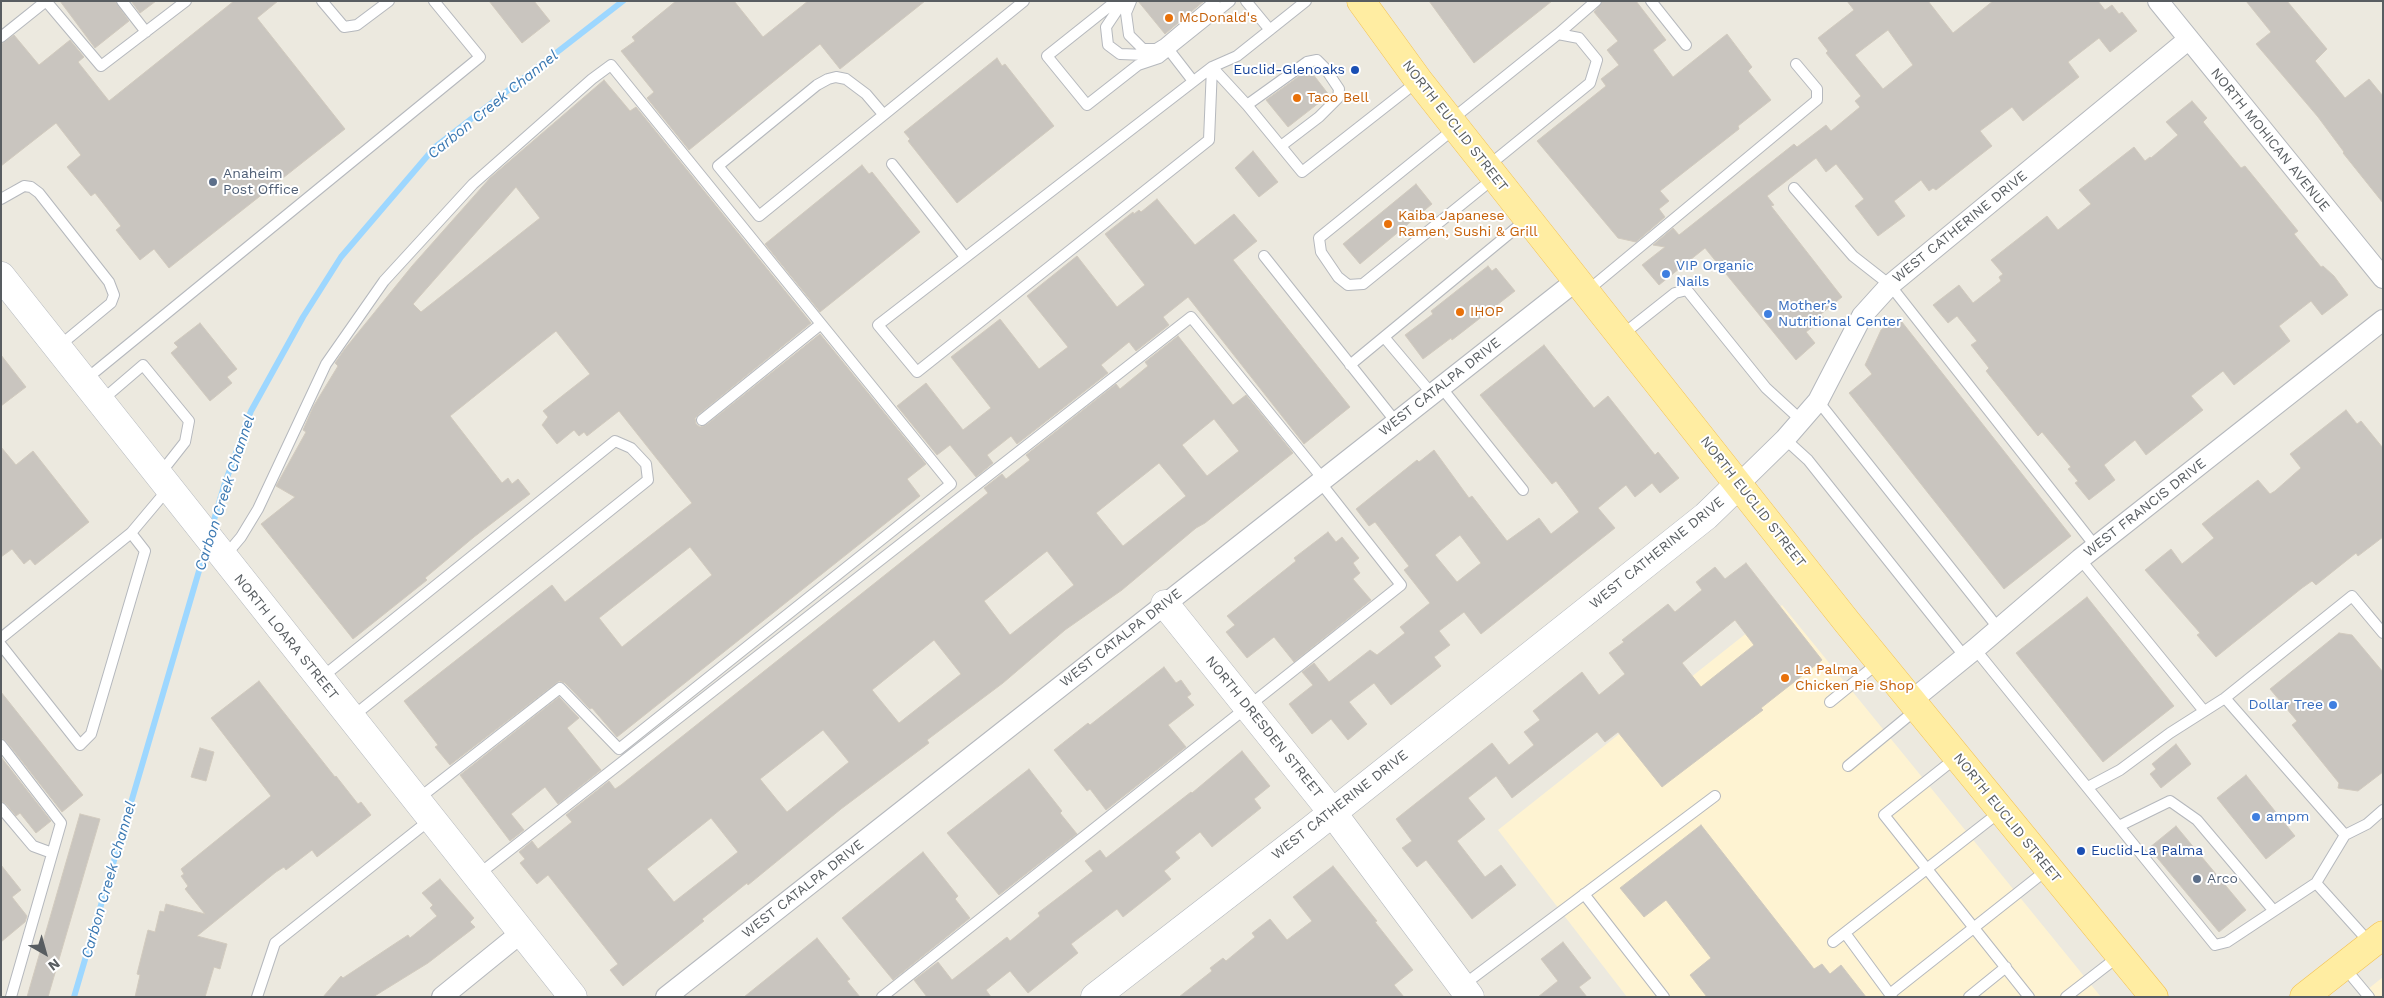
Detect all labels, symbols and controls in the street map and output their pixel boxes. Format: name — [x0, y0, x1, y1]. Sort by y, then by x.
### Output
place label: McDonald's — [1179, 10, 1257, 26]
marker: McDonald's — [1163, 12, 1175, 24]
water label: Carbon Creek Channel — [424, 47, 562, 163]
street label: NORTH EUCLID STREET — [1399, 57, 1511, 195]
place label: Euclid-Glenoaks — [1233, 62, 1345, 78]
marker: Euclid-Glenoaks — [1349, 64, 1361, 76]
street label: NORTH MOHICAN AVENUE — [2207, 65, 2333, 215]
place label: Taco Bell — [1307, 90, 1369, 106]
marker: Taco Bell — [1291, 92, 1303, 104]
place label: Anaheim Post Office — [223, 166, 299, 198]
street label: WEST CATHERINE DRIVE — [1889, 167, 2031, 287]
marker: Anaheim Post Office — [207, 176, 219, 188]
place label: Kaiba Japanese Ramen, Sushi & Grill — [1398, 208, 1538, 240]
marker: Kaiba Japanese Ramen, Sushi & Grill — [1382, 218, 1394, 230]
place label: VIP Organic Nails — [1676, 258, 1754, 290]
marker: VIP Organic Nails — [1660, 268, 1672, 280]
place label: Mother’s Nutritional Center — [1778, 298, 1902, 331]
place label: IHOP — [1470, 304, 1503, 320]
marker: IHOP — [1454, 306, 1466, 318]
marker: Mother’s Nutritional Center — [1762, 308, 1774, 320]
street label: WEST CATALPA DRIVE — [1376, 334, 1504, 440]
water label: Carbon Creek Channel — [191, 413, 259, 573]
street label: NORTH EUCLID STREET — [1697, 433, 1809, 571]
street label: WEST FRANCIS DRIVE — [2080, 455, 2210, 561]
street label: WEST CATHERINE DRIVE — [1586, 493, 1728, 613]
street label: NORTH LOARA STREET — [230, 571, 342, 703]
street label: WEST CATALPA DRIVE — [1057, 585, 1185, 691]
street label: NORTH DRESDEN STREET — [1202, 653, 1326, 801]
place label: La Palma Chicken Pie Shop — [1795, 662, 1914, 694]
marker: La Palma Chicken Pie Shop — [1779, 672, 1791, 684]
place label: Dollar Tree — [2248, 697, 2323, 713]
marker: Dollar Tree — [2327, 699, 2339, 711]
street label: WEST CATHERINE DRIVE — [1268, 747, 1412, 863]
street label: NORTH EUCLID STREET — [1950, 750, 2064, 886]
water label: Carbon Creek Channel — [78, 799, 140, 961]
place label: ampm — [2266, 809, 2309, 825]
marker: ampm — [2250, 811, 2262, 823]
street label: WEST CATALPA DRIVE — [739, 836, 867, 942]
place label: Euclid-La Palma — [2091, 843, 2203, 859]
marker: Euclid-La Palma — [2075, 845, 2087, 857]
place label: Arco — [2207, 871, 2238, 887]
marker: Arco — [2191, 873, 2203, 885]
north arrow — [20, 928, 70, 978]
text: N — [45, 955, 63, 974]

